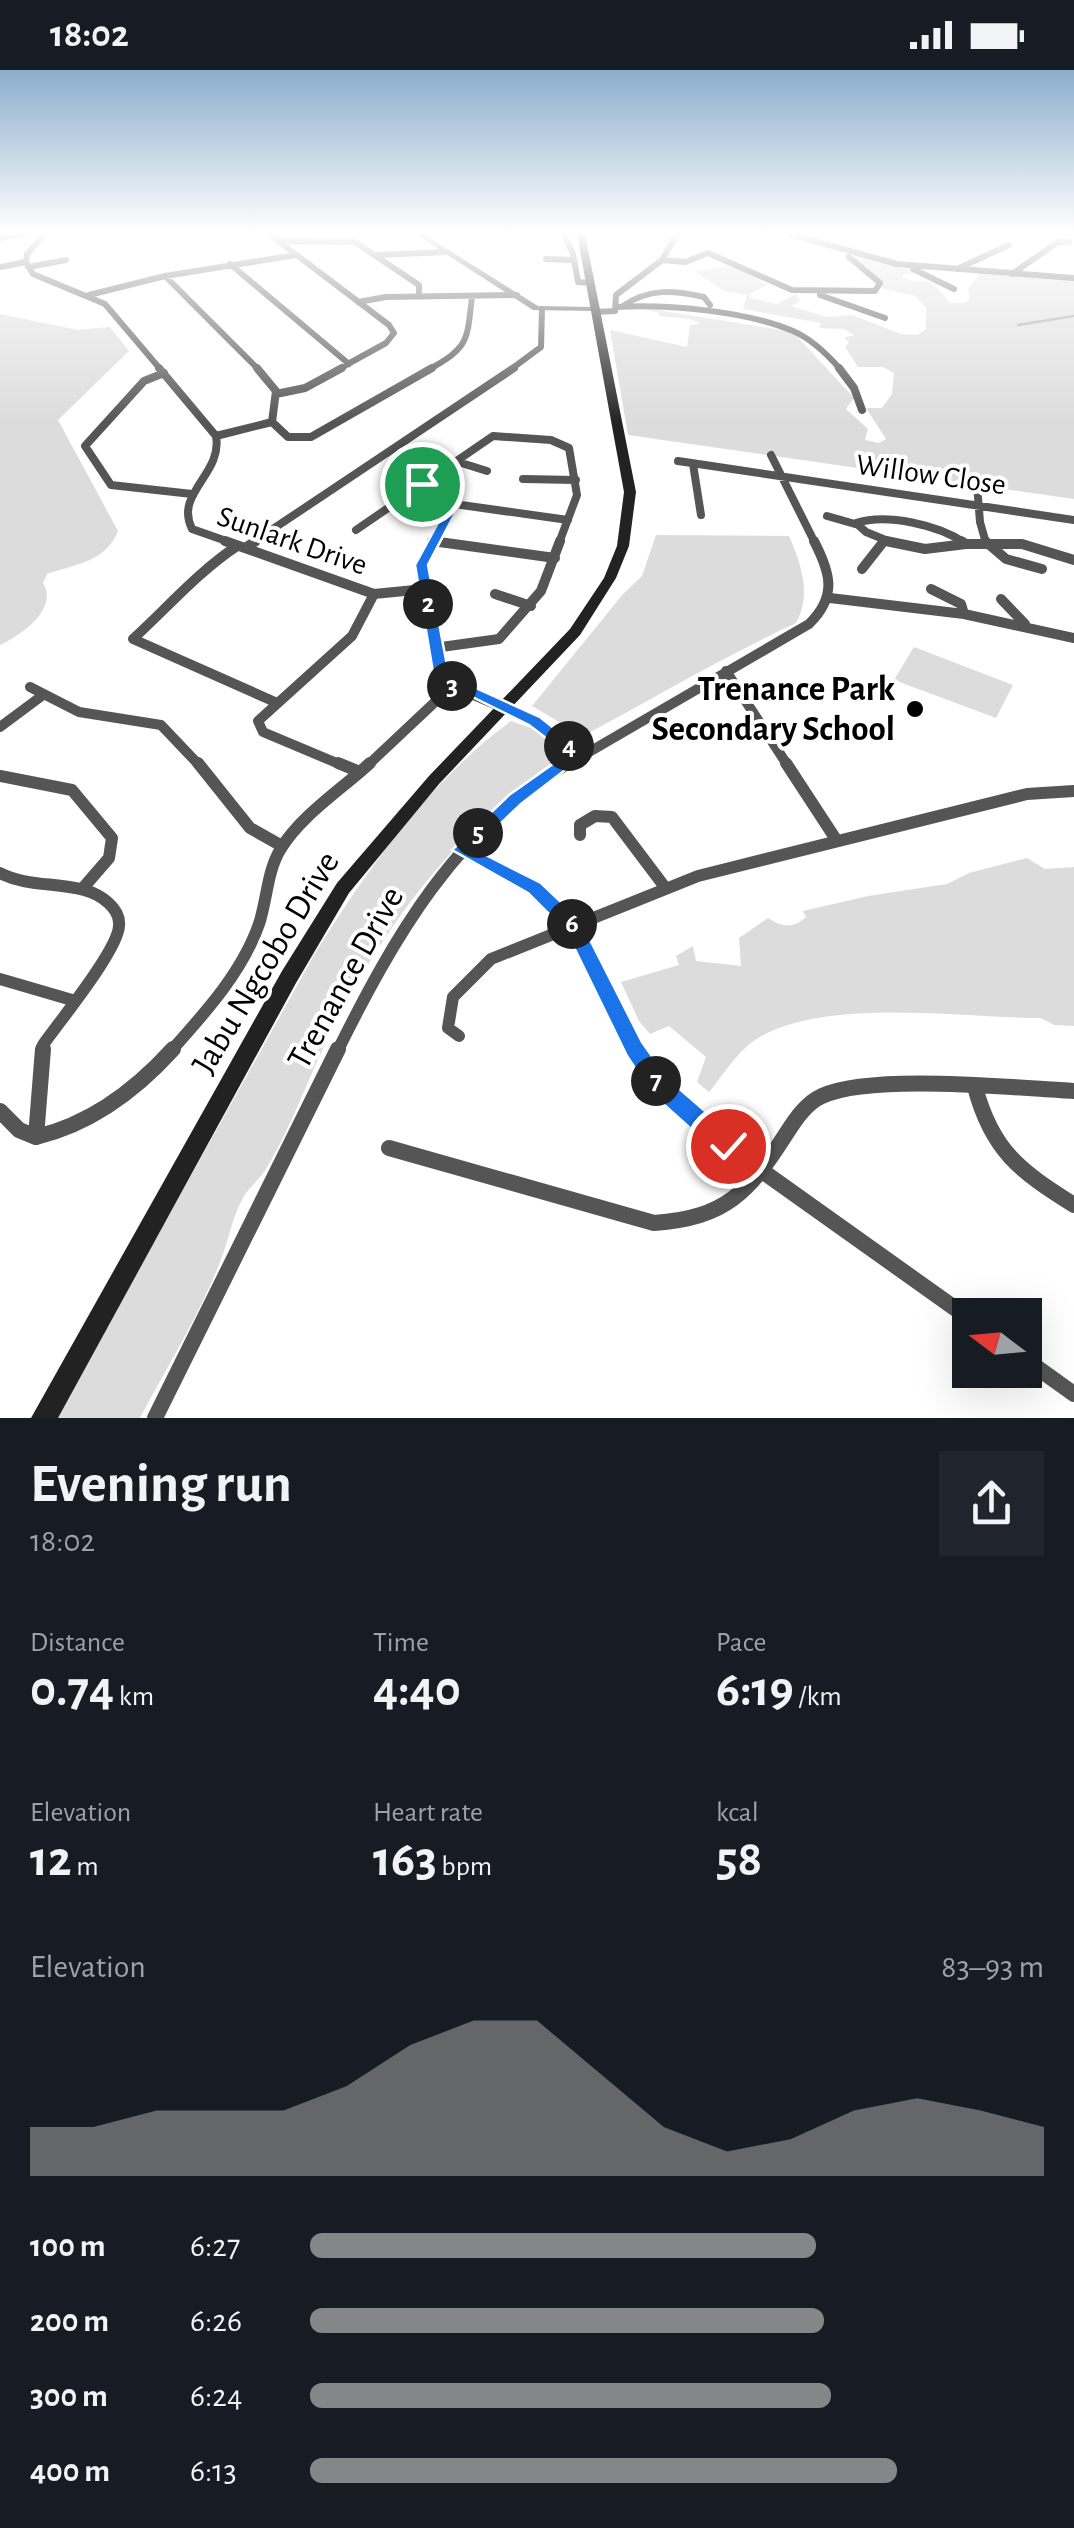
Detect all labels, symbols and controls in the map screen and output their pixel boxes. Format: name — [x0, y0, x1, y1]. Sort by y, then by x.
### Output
text: 18:02 — [50, 16, 129, 54]
pin — [380, 442, 465, 527]
street label: Willow Close — [854, 450, 1008, 500]
icon: arrive — [395, 457, 450, 512]
street label: Sunlark Drive — [213, 501, 371, 581]
pin: 2 — [403, 579, 453, 629]
text: 2 — [421, 590, 435, 618]
pin: 3 — [427, 661, 477, 711]
text: 3 — [446, 672, 458, 700]
place label: Trenance Park Secondary School — [652, 672, 896, 747]
marker: Trenance Park Secondary School — [904, 698, 926, 720]
pin: 4 — [544, 721, 594, 771]
text: 4 — [562, 732, 576, 760]
pin: 5 — [453, 808, 503, 858]
text: 5 — [472, 819, 484, 847]
street label: Jabu Ngcobo Drive — [186, 846, 346, 1080]
street label: Trenance Drive — [282, 881, 410, 1075]
pin: 6 — [547, 899, 597, 949]
text: 6 — [565, 910, 579, 938]
pin: 7 — [631, 1056, 681, 1106]
text: 7 — [650, 1067, 662, 1095]
pin — [686, 1104, 771, 1189]
icon: check — [701, 1119, 756, 1174]
north arrow — [952, 1298, 1042, 1388]
map controls — [952, 1298, 1042, 1388]
button: share — [939, 1451, 1044, 1556]
text: Evening run — [30, 1457, 292, 1512]
text: 18:02 — [30, 1525, 95, 1557]
text: Distance — [30, 1629, 125, 1657]
text: Time — [373, 1629, 429, 1657]
text: Pace — [716, 1629, 766, 1657]
text: 0.74 — [30, 1665, 114, 1715]
text: 4:40 — [373, 1665, 461, 1715]
text: 6:19 — [716, 1665, 794, 1715]
text: km — [114, 1683, 154, 1711]
text: /km — [794, 1683, 842, 1711]
text: Elevation — [30, 1799, 131, 1827]
text: Heart rate — [373, 1799, 483, 1827]
text: kcal — [716, 1799, 759, 1827]
text: 12 — [30, 1835, 72, 1885]
text: 163 — [373, 1835, 437, 1885]
text: 58 — [716, 1835, 762, 1885]
text: m — [72, 1853, 99, 1881]
text: bpm — [437, 1853, 492, 1881]
text: Elevation — [30, 1951, 146, 1983]
text: 83–93 m — [941, 1951, 1044, 1983]
text: 100 m — [30, 2230, 106, 2262]
text: 6:27 — [190, 2230, 240, 2262]
text: 200 m — [30, 2305, 109, 2337]
text: 6:26 — [190, 2305, 242, 2337]
text: 300 m — [30, 2380, 108, 2412]
text: 6:24 — [190, 2380, 242, 2412]
text: 400 m — [30, 2455, 110, 2487]
text: 6:13 — [190, 2455, 237, 2487]

